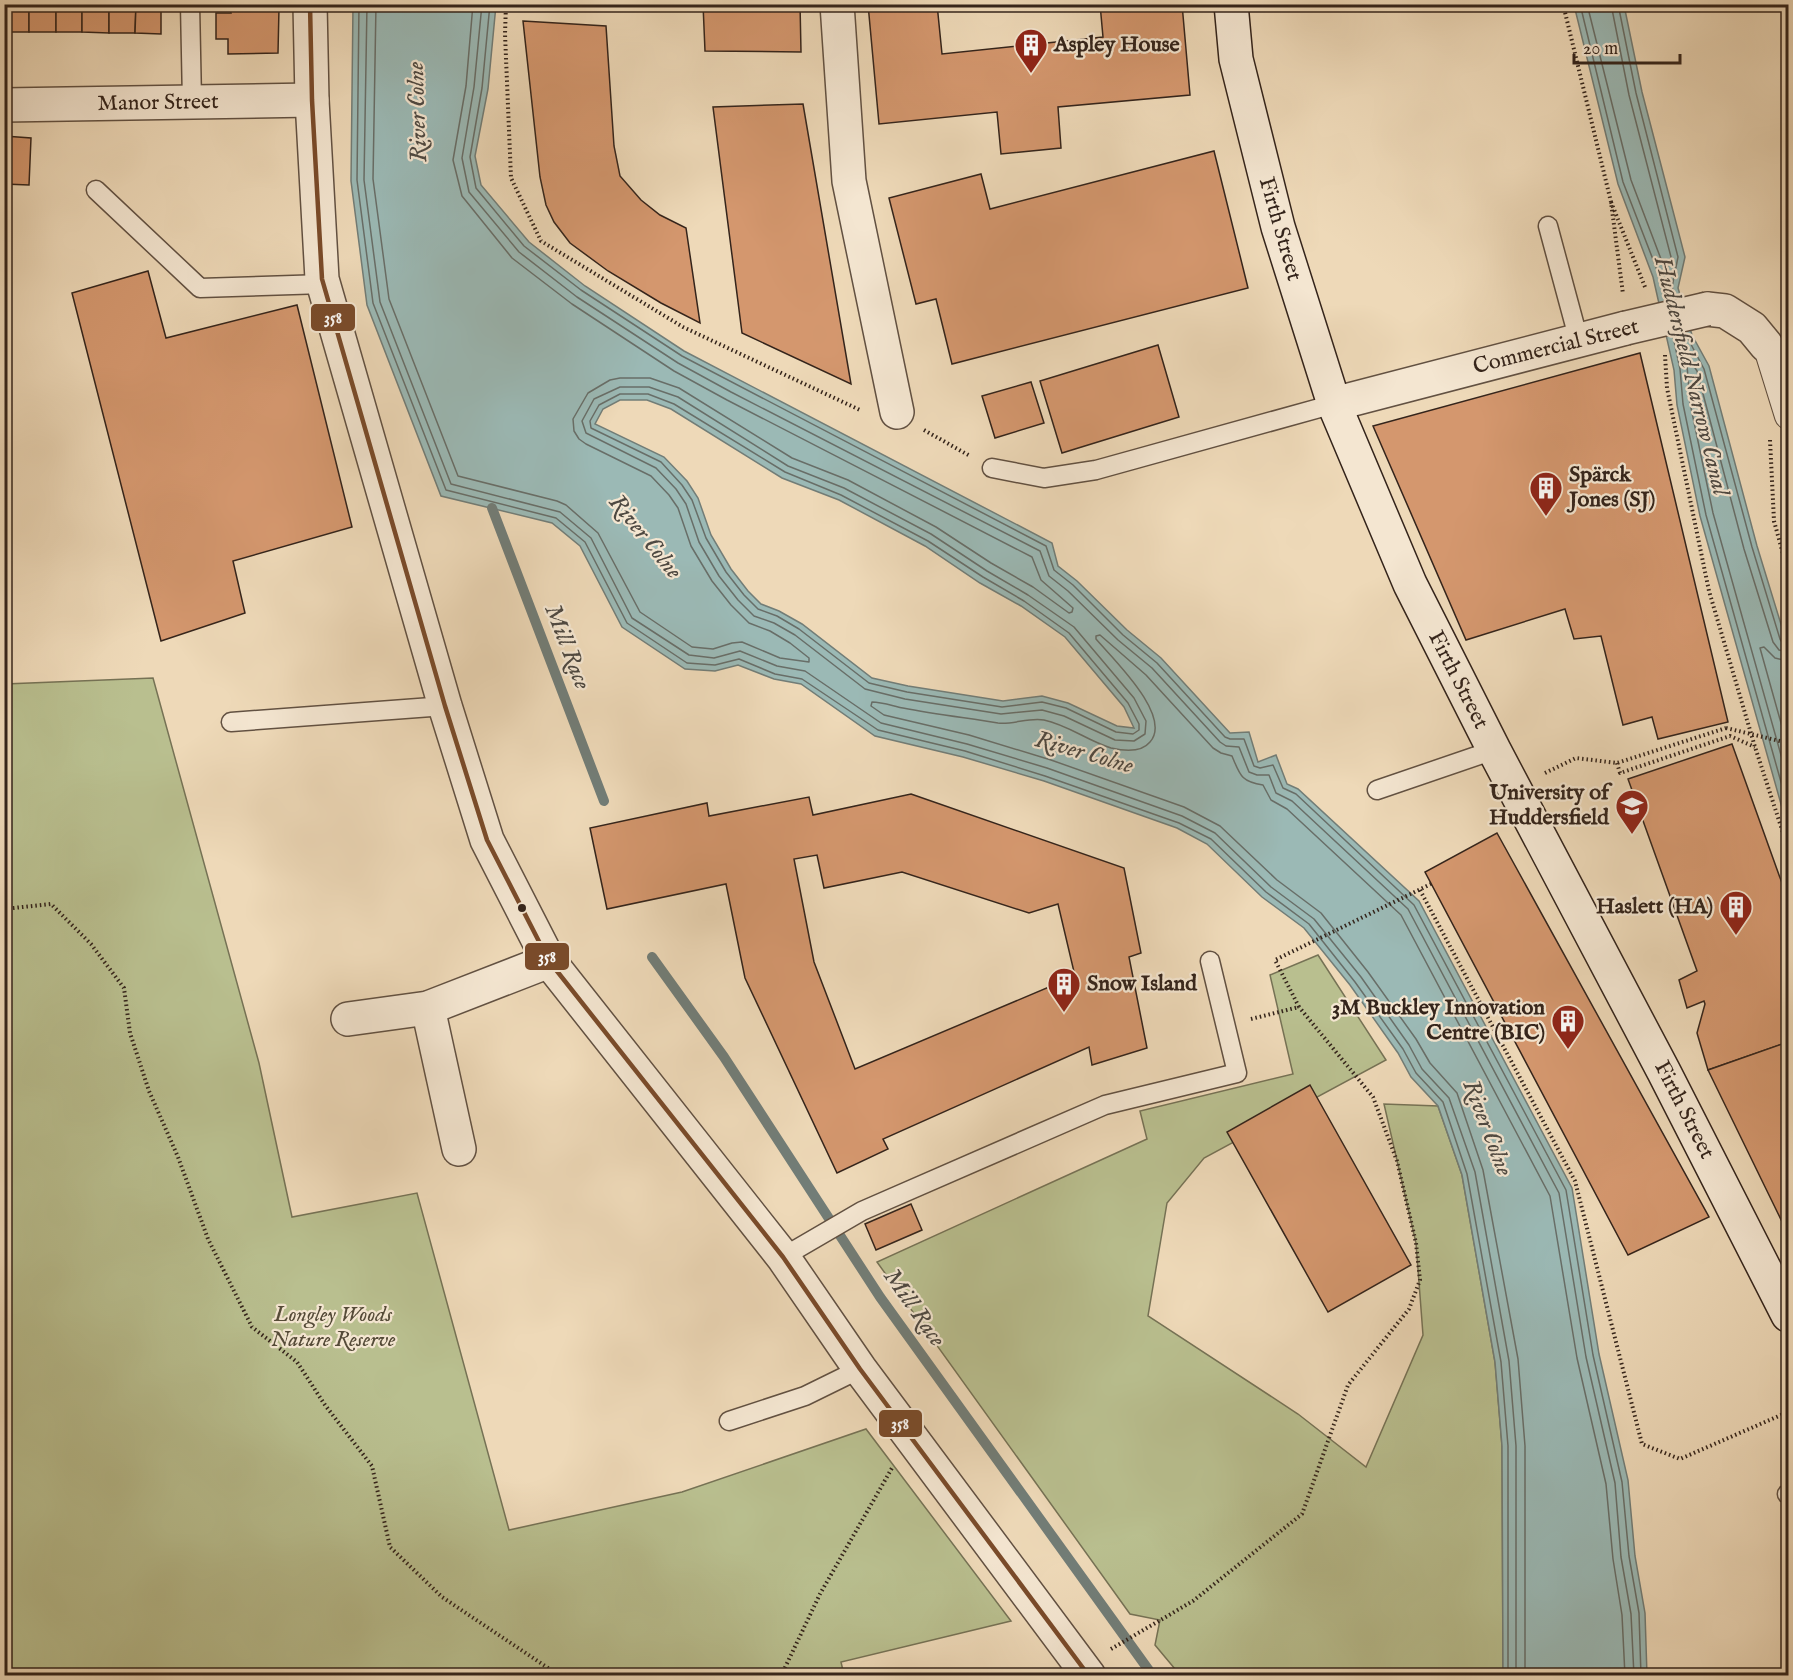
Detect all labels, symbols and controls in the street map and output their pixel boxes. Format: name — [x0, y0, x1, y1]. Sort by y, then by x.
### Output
building icon: Aspley House — [1013, 27, 1049, 74]
scale bar — [1574, 27, 1680, 65]
place label: Aspley House — [1053, 31, 1180, 59]
text: 20 m — [1583, 38, 1618, 61]
water label: River Colne — [401, 61, 435, 163]
street label: Manor Street — [97, 88, 219, 118]
street label: Firth Street — [1252, 174, 1308, 285]
water label: Huddersfield Narrow Canal — [1646, 253, 1736, 501]
line badge: 358 — [310, 303, 356, 332]
text: 358 — [324, 309, 342, 329]
street label: Commercial Street — [1470, 313, 1642, 381]
place label: Spärck Jones (SJ) — [1566, 461, 1655, 514]
building icon: Spärck Jones (SJ) — [1528, 470, 1564, 517]
water label: River Colne — [601, 488, 689, 586]
water label: Mill Race — [537, 600, 597, 694]
street label: Firth Street — [1421, 626, 1495, 734]
water label: River Colne — [1031, 724, 1137, 782]
place label: University of Huddersfield — [1488, 779, 1613, 832]
school or university icon: University of Huddersfield — [1614, 788, 1650, 835]
building icon: Haslett (HA) — [1718, 889, 1754, 936]
place label: Haslett (HA) — [1596, 893, 1713, 921]
unlabelled marker — [516, 902, 528, 914]
line badge: 358 — [524, 942, 570, 971]
text: 358 — [538, 948, 556, 968]
building icon: Snow Island — [1046, 966, 1082, 1013]
place label: Snow Island — [1087, 970, 1198, 998]
place label: 3M Buckley Innovation Centre (BIC) — [1332, 994, 1545, 1047]
building icon: 3M Buckley Innovation Centre (BIC) — [1550, 1003, 1586, 1050]
street label: Firth Street — [1647, 1056, 1721, 1164]
water label: River Colne — [1455, 1075, 1520, 1181]
water label: Mill Race — [876, 1263, 952, 1353]
park label: Longley Woods Nature Reserve — [271, 1301, 396, 1354]
line badge: 358 — [878, 1409, 923, 1438]
text: 358 — [891, 1415, 909, 1435]

